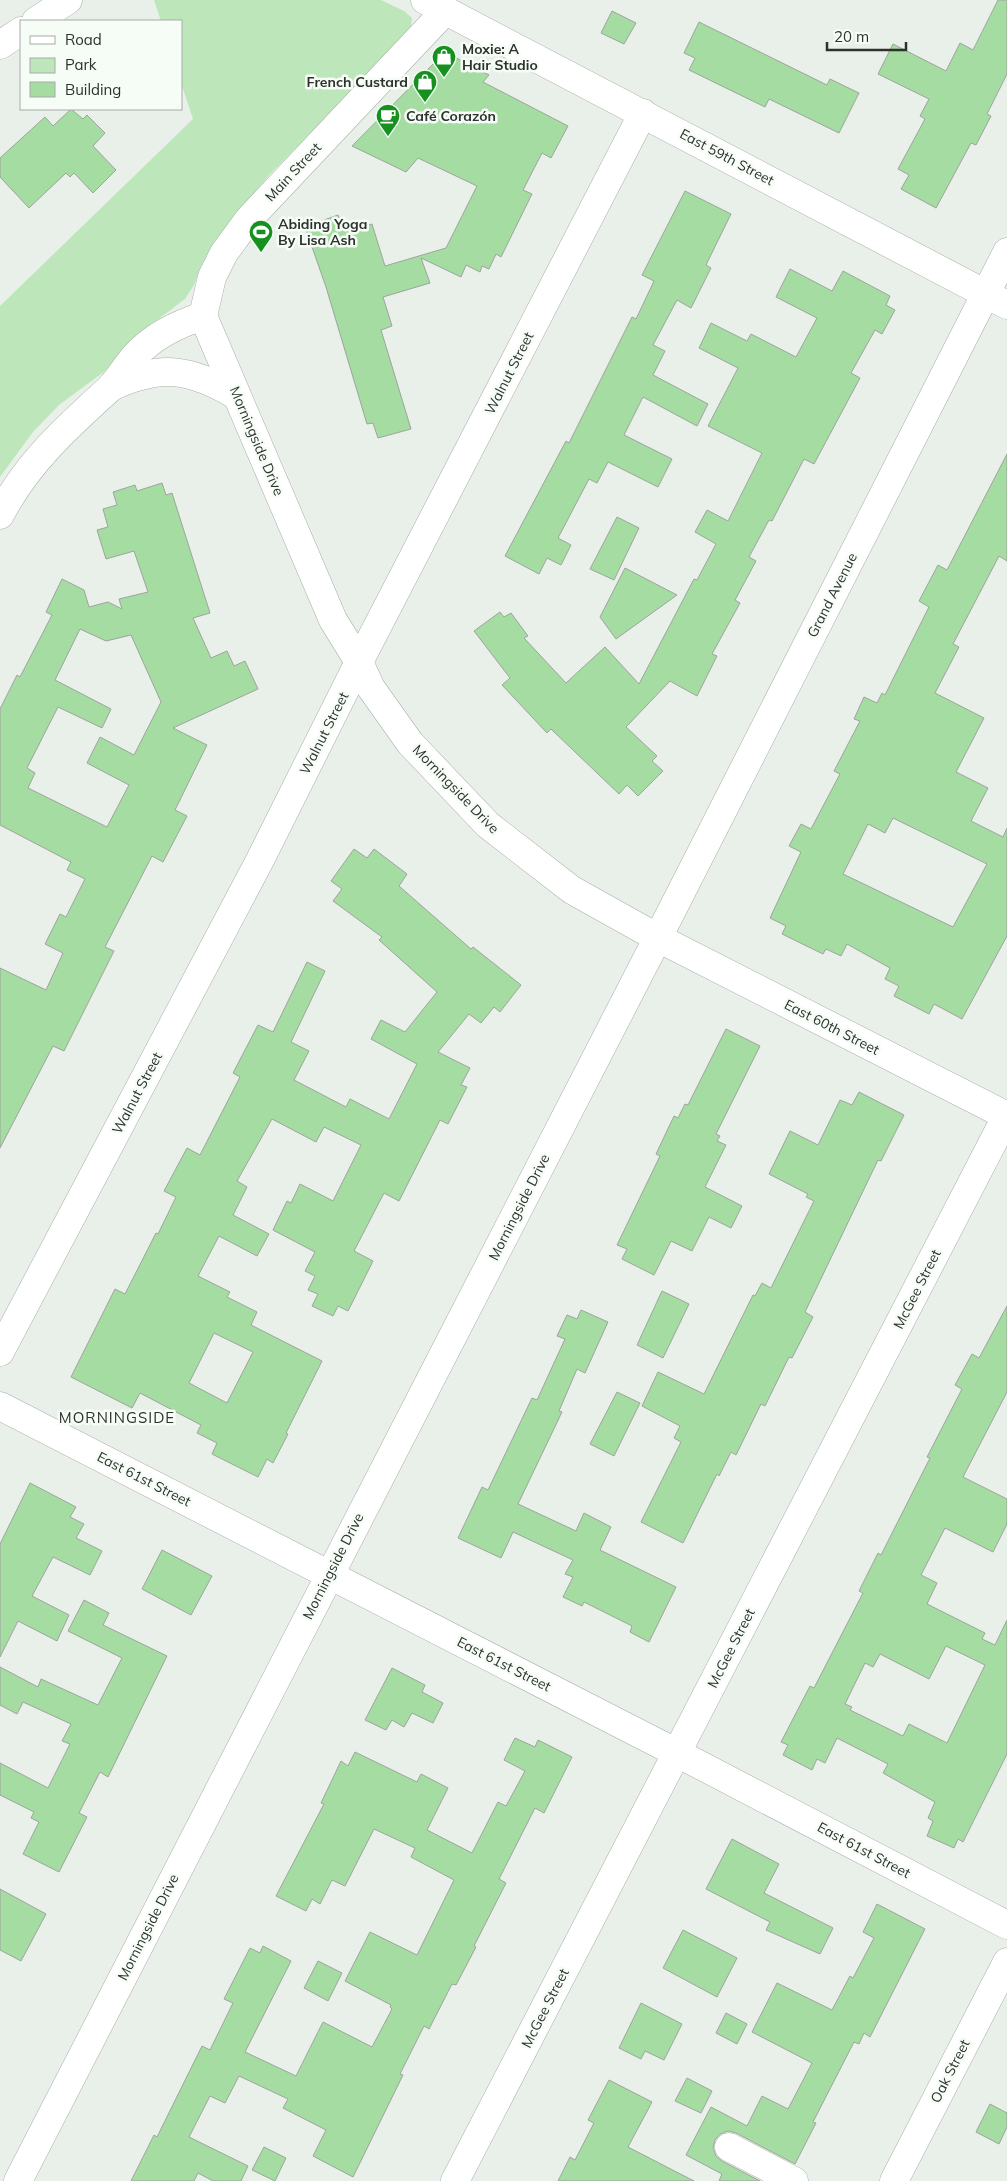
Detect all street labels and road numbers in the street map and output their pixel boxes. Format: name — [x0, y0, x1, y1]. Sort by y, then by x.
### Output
street label: East 59th Street — [677, 125, 777, 189]
street label: Main Street — [261, 139, 325, 205]
street label: Walnut Street — [481, 329, 538, 417]
street label: Morningside Drive — [226, 384, 288, 498]
street label: Grand Avenue — [803, 550, 861, 640]
street label: Walnut Street — [296, 689, 353, 777]
street label: Morningside Drive — [409, 741, 503, 837]
street label: East 60th Street — [781, 995, 883, 1059]
street label: Walnut Street — [108, 1049, 166, 1137]
street label: Morningside Drive — [484, 1151, 554, 1263]
street label: McGee Street — [889, 1246, 945, 1332]
street label: East 61st Street — [94, 1448, 194, 1510]
street label: Morningside Drive — [298, 1510, 368, 1622]
street label: McGee Street — [703, 1605, 759, 1691]
street label: East 61st Street — [454, 1633, 554, 1695]
street label: East 61st Street — [814, 1818, 914, 1882]
street label: Morningside Drive — [113, 1871, 183, 1983]
street label: McGee Street — [517, 1965, 573, 2051]
street label: Oak Street — [926, 2036, 974, 2106]

